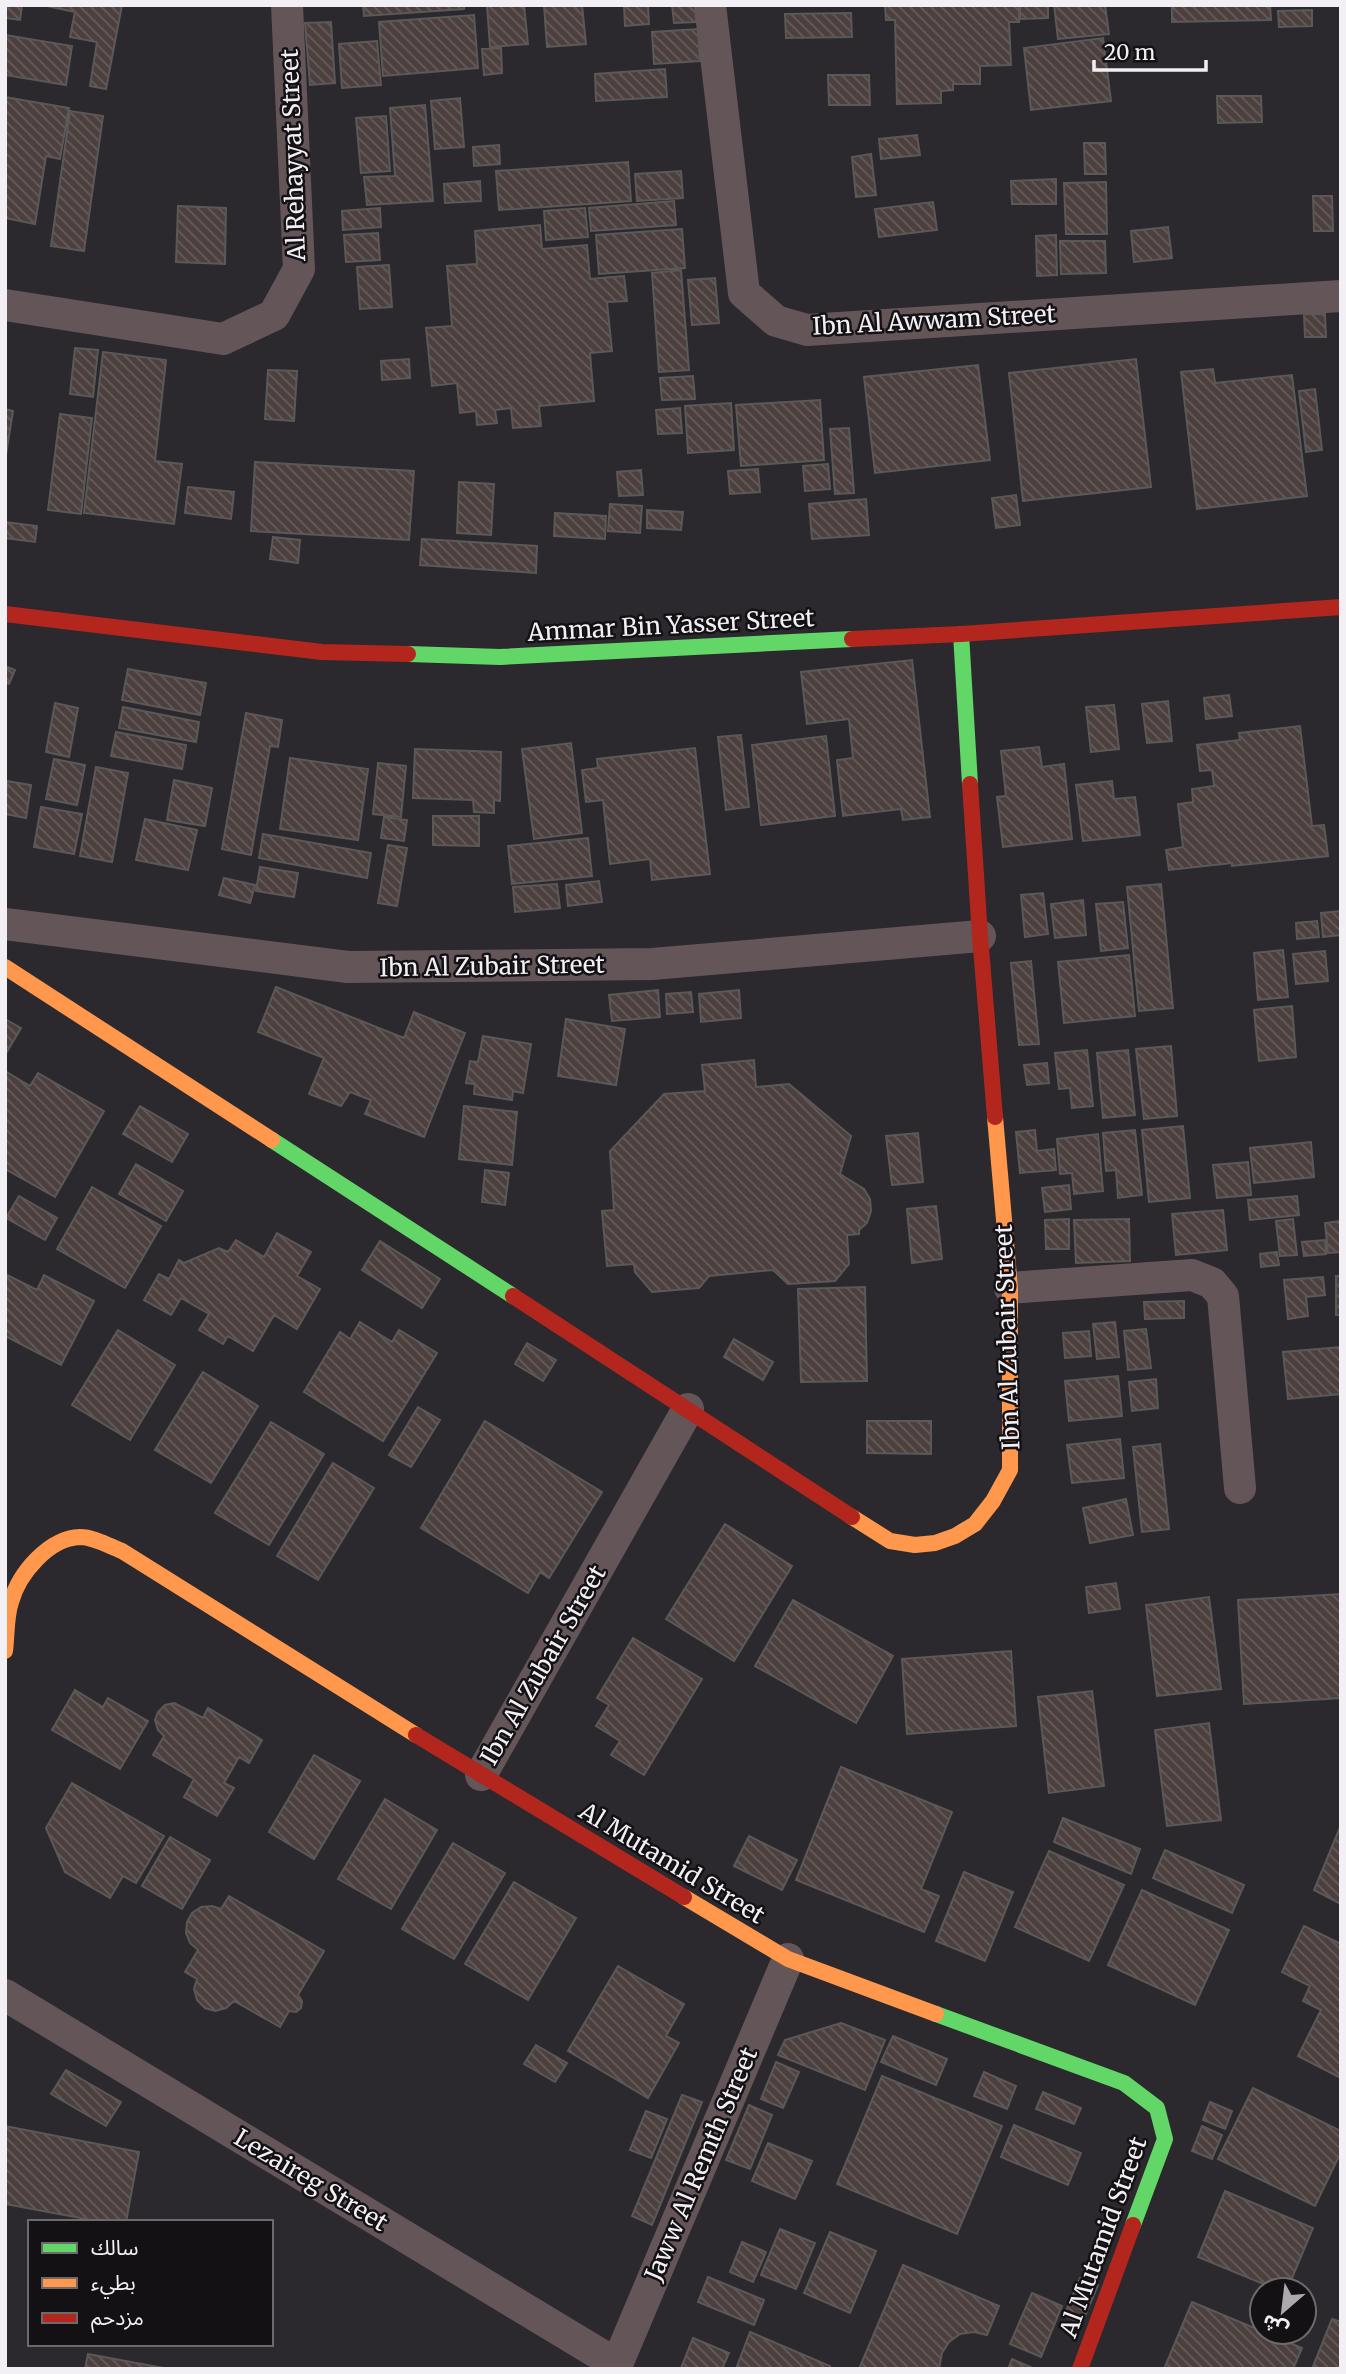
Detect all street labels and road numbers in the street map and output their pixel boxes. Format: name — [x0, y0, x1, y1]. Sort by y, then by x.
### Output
street label: Al Rehayyat Street — [274, 48, 312, 263]
street label: Ibn Al Awwam Street — [812, 298, 1057, 342]
street label: Ammar Bin Yasser Street — [526, 602, 816, 648]
street label: Ibn Al Zubair Street — [379, 949, 606, 983]
street label: Ibn Al Zubair Street — [988, 1223, 1026, 1450]
street label: Ibn Al Zubair Street — [473, 1559, 613, 1770]
street label: Al Mutamid Street — [573, 1795, 771, 1931]
street label: Jaww Al Remth Street — [637, 2042, 764, 2286]
street label: Lezaireg Street — [229, 2122, 394, 2238]
street label: Al Mutamid Street — [1052, 2132, 1154, 2342]

